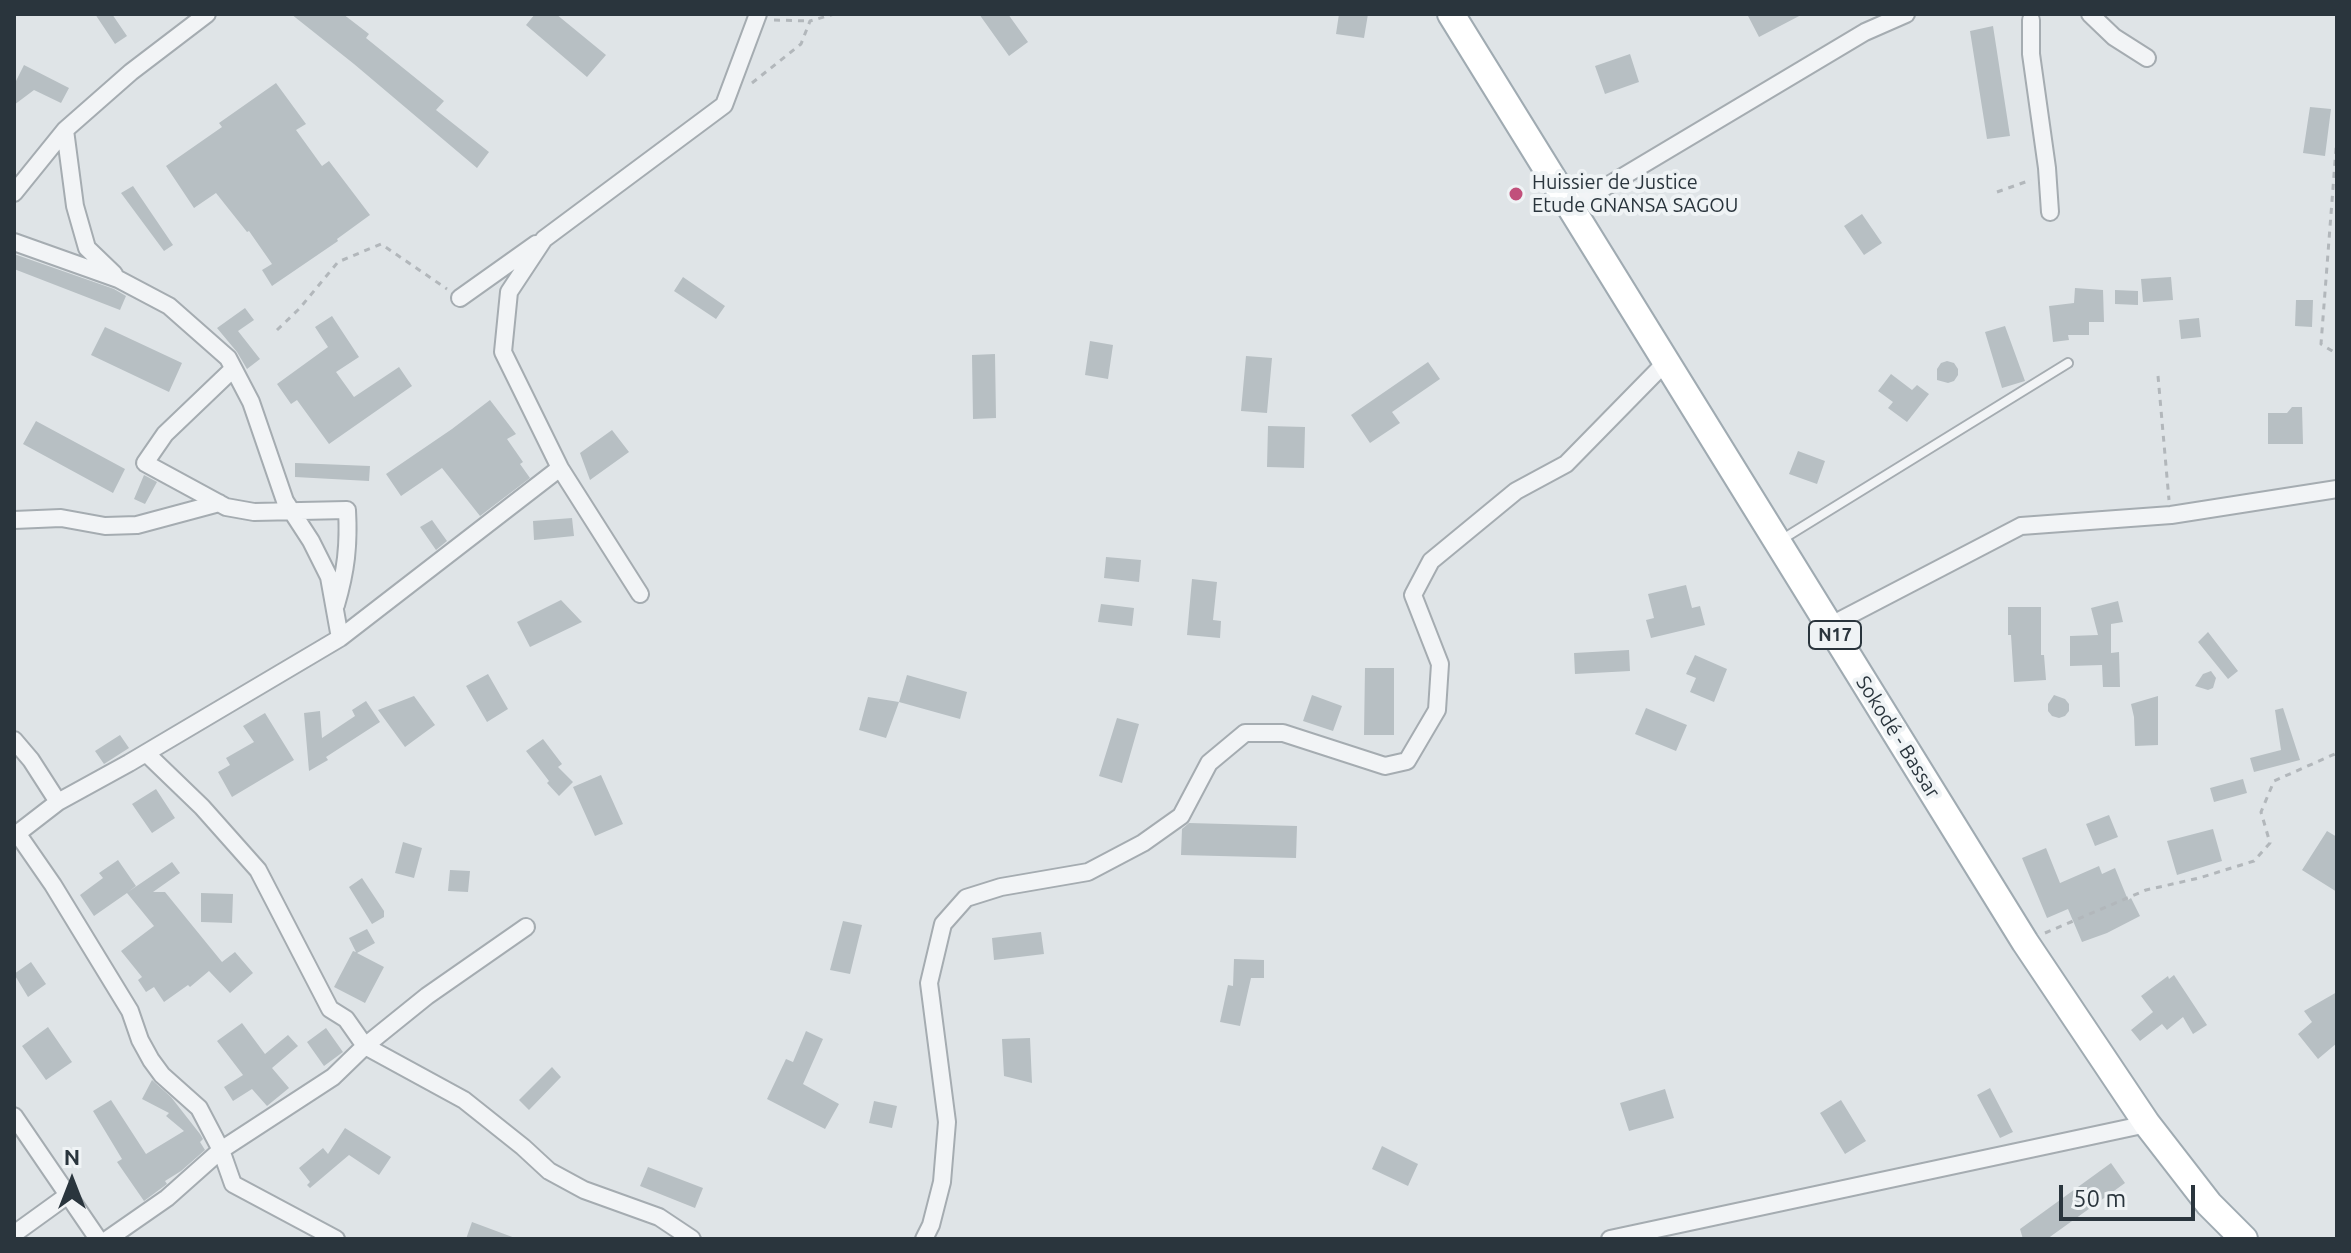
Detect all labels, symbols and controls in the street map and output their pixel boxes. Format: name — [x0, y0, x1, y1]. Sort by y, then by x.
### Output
place label: Huissier de Justice Etude GNANSA SAGOU — [1532, 170, 1738, 217]
marker: Huissier de Justice Etude GNANSA SAGOU — [1507, 185, 1525, 203]
road number: N17 — [1809, 621, 1861, 649]
street label: Sokodé - Bassar — [1851, 672, 1945, 802]
north arrow — [32, 1141, 112, 1221]
text: N — [64, 1144, 80, 1169]
scale bar — [2063, 1169, 2199, 1219]
text: 50 m — [2073, 1185, 2126, 1212]

